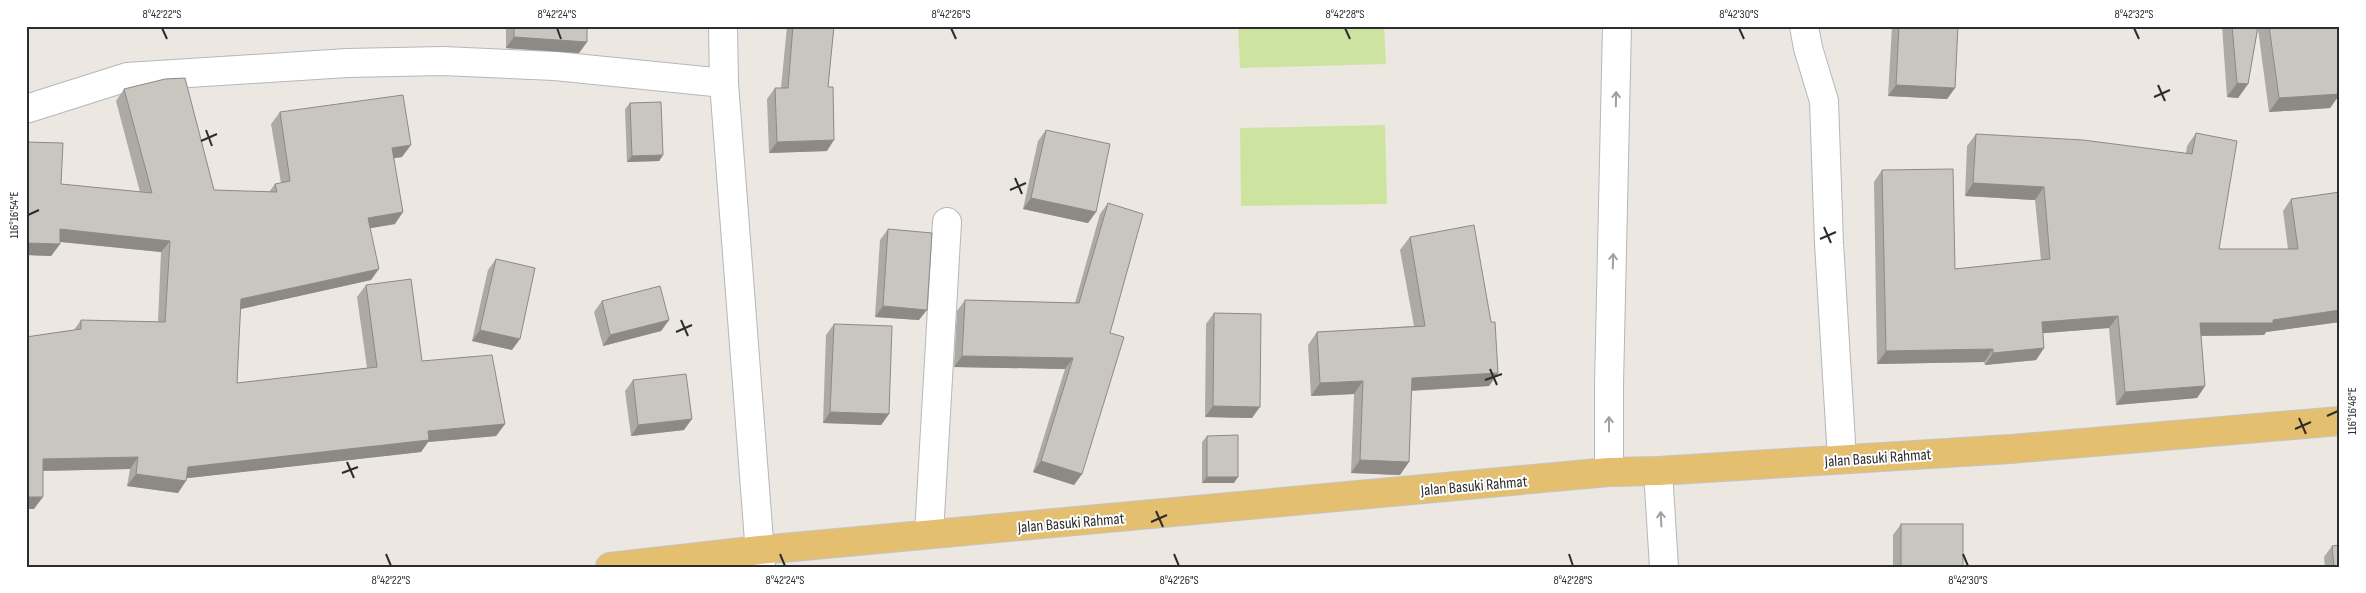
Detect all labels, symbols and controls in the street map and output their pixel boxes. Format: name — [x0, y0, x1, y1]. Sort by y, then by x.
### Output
text: 8°42'22"S — [143, 7, 181, 22]
text: 8°42'24"S — [538, 7, 576, 22]
text: 8°42'26"S — [931, 7, 971, 22]
text: 8°42'28"S — [1325, 7, 1365, 22]
text: 8°42'30"S — [1719, 7, 1759, 22]
text: 8°42'32"S — [2115, 7, 2153, 22]
one-way arrow — [1611, 91, 1621, 107]
text: 116°16'54"E — [7, 192, 22, 238]
one-way arrow — [1608, 253, 1617, 269]
text: 116°16'48"E — [2345, 387, 2360, 435]
one-way arrow — [1604, 416, 1614, 432]
street label: Jalan Basuki Rahmat — [1823, 445, 1932, 472]
street label: Jalan Basuki Rahmat — [1419, 472, 1528, 501]
street label: Jalan Basuki Rahmat — [1016, 509, 1125, 538]
one-way arrow — [1656, 511, 1665, 527]
text: 8°42'22"S — [372, 573, 410, 588]
text: 8°42'24"S — [766, 573, 804, 588]
text: 8°42'26"S — [1159, 573, 1199, 588]
text: 8°42'28"S — [1553, 573, 1593, 588]
text: 8°42'30"S — [1948, 573, 1988, 588]

